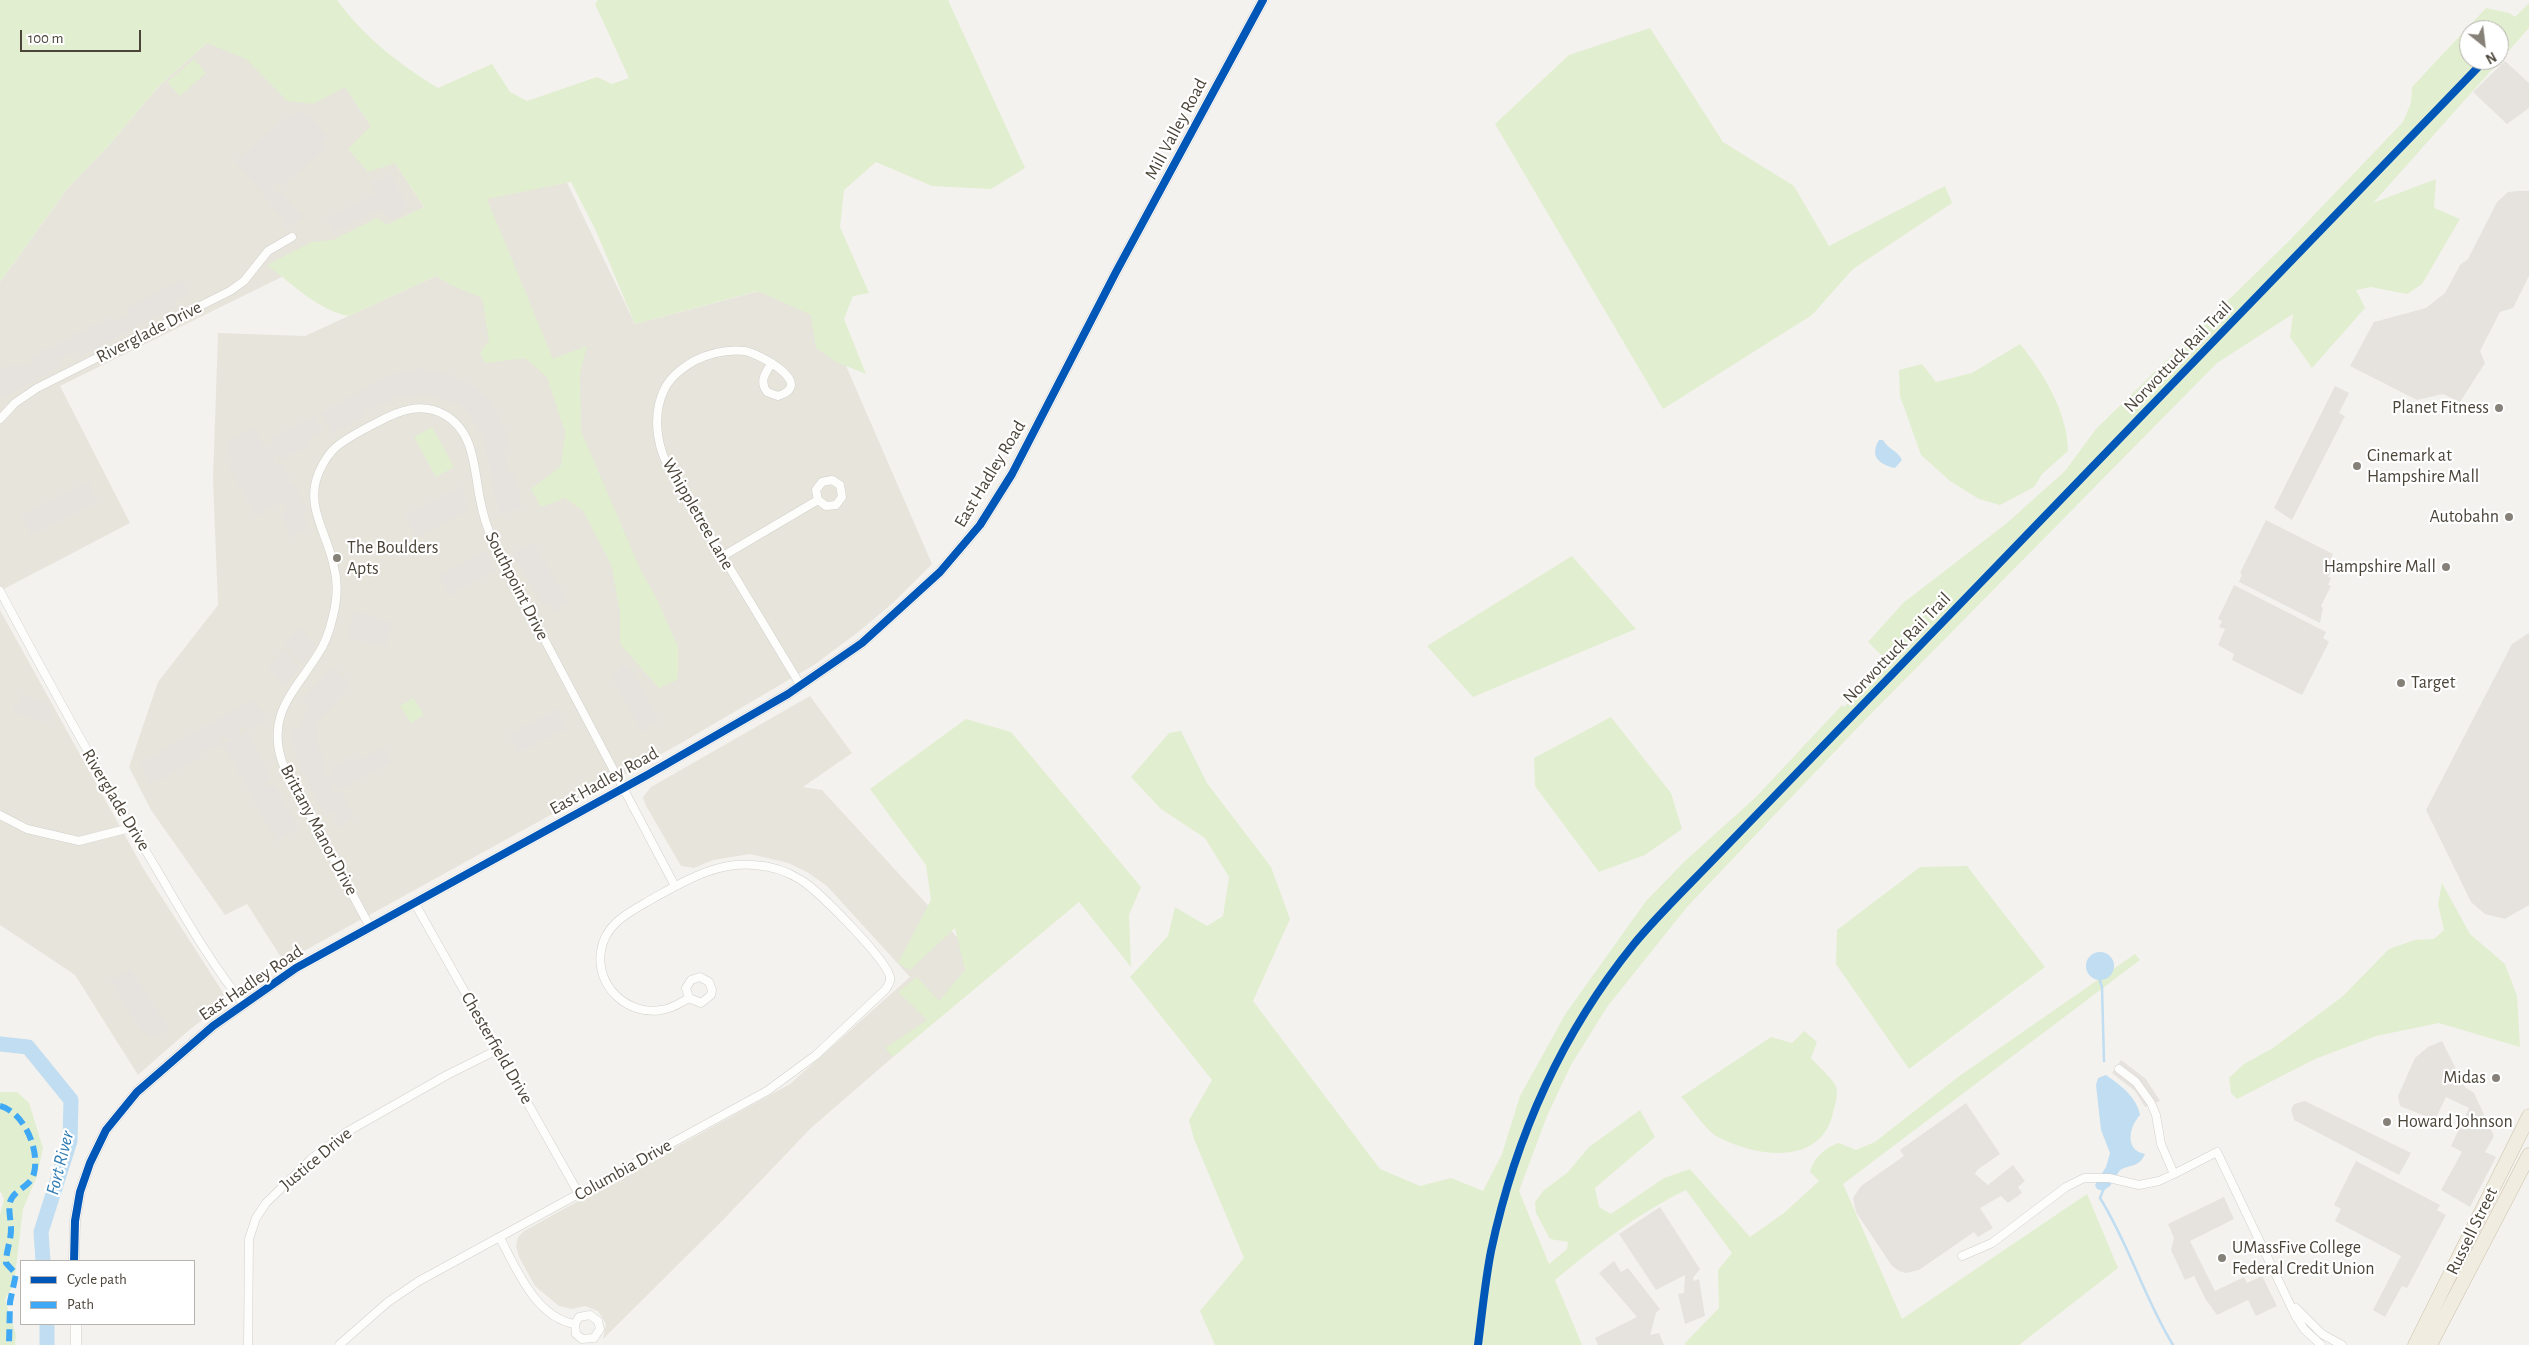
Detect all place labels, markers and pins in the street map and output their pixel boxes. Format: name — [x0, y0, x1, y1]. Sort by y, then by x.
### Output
place label: Planet Fitness — [2392, 397, 2489, 419]
marker: Planet Fitness — [2493, 402, 2505, 414]
place label: Cinemark at Hampshire Mall — [2367, 445, 2479, 488]
marker: Cinemark at Hampshire Mall — [2351, 460, 2363, 472]
place label: Autobahn — [2429, 506, 2499, 528]
marker: Autobahn — [2503, 511, 2515, 523]
place label: The Boulders Apts — [347, 537, 438, 580]
marker: The Boulders Apts — [331, 552, 343, 564]
place label: Hampshire Mall — [2324, 556, 2436, 578]
marker: Hampshire Mall — [2440, 561, 2452, 573]
place label: Target — [2411, 672, 2455, 694]
marker: Target — [2395, 677, 2407, 689]
place label: Midas — [2443, 1067, 2486, 1089]
marker: Midas — [2490, 1072, 2502, 1084]
place label: Howard Johnson — [2397, 1111, 2513, 1133]
marker: Howard Johnson — [2381, 1116, 2393, 1128]
place label: UMassFive College Federal Credit Union — [2232, 1237, 2374, 1280]
marker: UMassFive College Federal Credit Union — [2216, 1252, 2228, 1264]

